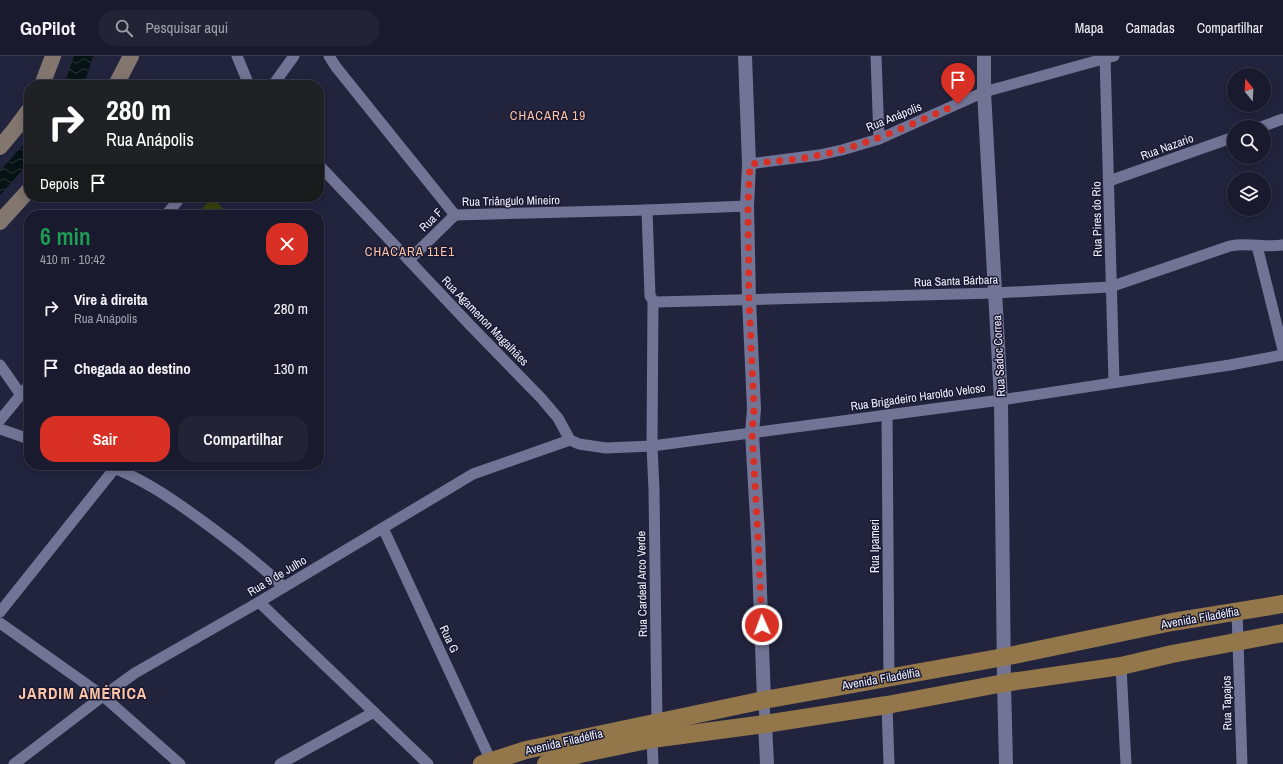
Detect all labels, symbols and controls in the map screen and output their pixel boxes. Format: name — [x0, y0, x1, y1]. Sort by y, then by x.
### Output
search box — [99, 10, 379, 46]
text: GoPilot — [20, 15, 75, 41]
icon: search — [113, 17, 135, 39]
text: Pesquisar aqui — [145, 17, 228, 38]
text: Mapa — [1075, 19, 1104, 37]
text: Camadas — [1126, 19, 1175, 37]
text: Compartilhar — [1197, 19, 1263, 37]
pin — [941, 63, 975, 104]
north arrow — [1227, 68, 1271, 112]
map controls — [1227, 68, 1271, 216]
icon: arrive — [947, 69, 969, 91]
text: 280 m — [106, 91, 171, 129]
icon: right — [40, 96, 92, 148]
street label: Rua Anápolis — [864, 99, 924, 135]
district label: CHACARA 19 — [510, 107, 586, 124]
button: search — [1227, 120, 1271, 164]
text: Rua Anápolis — [106, 127, 194, 152]
street label: Rua Nazario — [1138, 130, 1196, 164]
icon: arrive — [87, 172, 109, 194]
button: layers — [1227, 172, 1271, 216]
text: Depois — [40, 173, 79, 194]
street label: Rua Pires do Rio — [1088, 181, 1106, 257]
street label: Rua Triângulo Mineiro — [462, 192, 560, 210]
street label: Rua F — [416, 205, 446, 235]
text: 6 min — [40, 220, 91, 252]
button: close — [266, 223, 308, 265]
district label: CHACARA 11E1 — [365, 243, 455, 260]
text: 410 m · 10:42 — [40, 251, 105, 268]
street label: Rua Santa Bárbara — [914, 272, 999, 290]
street label: Rua Agamenon Magalhães — [438, 273, 532, 369]
text: Vire à direita — [74, 289, 148, 310]
icon: right — [40, 297, 62, 319]
text: 280 m — [274, 298, 308, 319]
text: Rua Anápolis — [74, 310, 137, 327]
street label: Rua Sadoc Correa — [989, 314, 1009, 397]
icon: arrive — [40, 357, 62, 379]
text: Chegada ao destino — [74, 358, 191, 379]
text: 130 m — [274, 358, 308, 379]
street label: Rua Brigadeiro Haroldo Veloso — [849, 380, 987, 414]
button: Sair — [40, 416, 170, 462]
button: Compartilhar — [178, 416, 308, 462]
street label: Rua Ipameri — [867, 519, 883, 573]
street label: Rua Cardeal Arco Verde — [633, 531, 651, 637]
street label: Rua 9 de Julho — [245, 552, 309, 600]
street label: Avenida Filadélfia — [1159, 603, 1241, 633]
position arrow — [741, 604, 783, 646]
street label: Rua G — [436, 623, 462, 655]
street label: Avenida Filadélfia — [840, 664, 922, 694]
street label: Rua Tapajos — [1219, 675, 1235, 731]
district label: JARDIM AMÉRICA — [19, 682, 147, 704]
street label: Avenida Filadélfia — [523, 725, 605, 759]

